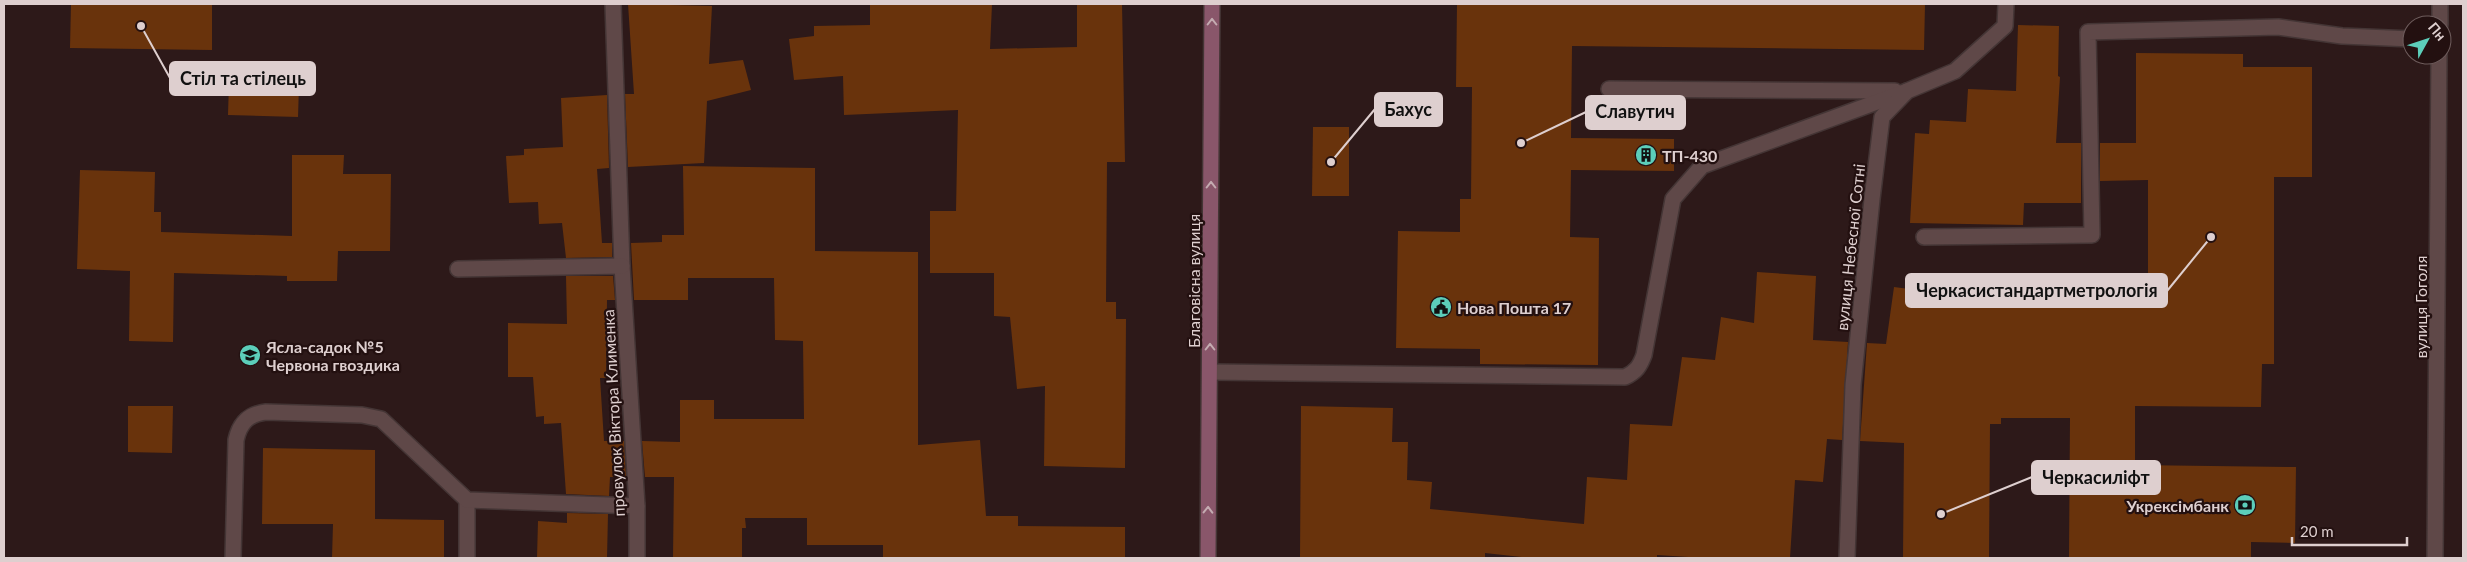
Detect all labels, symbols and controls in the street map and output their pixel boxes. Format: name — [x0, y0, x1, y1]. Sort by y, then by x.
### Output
north arrow — [2402, 15, 2452, 65]
one-way arrow — [1207, 18, 1217, 26]
text: Пн — [2425, 19, 2450, 44]
callout: Стіл та стілець — [170, 62, 315, 95]
text: Стіл та стілець — [180, 67, 306, 89]
callout: Бахус — [1375, 93, 1442, 126]
callout: Славутич — [1586, 96, 1685, 129]
text: Бахус — [1384, 98, 1432, 120]
text: Славутич — [1595, 100, 1675, 122]
building icon: ТП-430 — [1634, 143, 1658, 167]
place label: ТП-430 — [1662, 146, 1717, 165]
street label: вулиця Небесної Сотні — [1832, 163, 1868, 331]
one-way arrow — [1206, 180, 1216, 188]
street label: Благовісна вулиця — [1184, 214, 1203, 348]
street label: вулиця Гоголя — [2411, 256, 2430, 358]
callout: Черкасистандартметрологія — [1906, 274, 2167, 307]
text: Черкасистандартметрологія — [1916, 279, 2158, 301]
public building icon: Нова Пошта 17 — [1429, 295, 1453, 319]
place label: Нова Пошта 17 — [1457, 298, 1571, 317]
street label: провулок Віктора Клименка — [598, 309, 628, 517]
place label: Ясла-садок №5 Червона гвоздика — [265, 337, 400, 374]
school or university icon: Ясла-садок №5 Червона гвоздика — [238, 343, 262, 367]
one-way arrow — [1205, 343, 1215, 350]
callout: Черкасиліфт — [2032, 461, 2160, 494]
text: Черкасиліфт — [2042, 466, 2150, 488]
bank icon: Укрексімбанк — [2233, 493, 2257, 517]
place label: Укрексімбанк — [2125, 496, 2229, 515]
one-way arrow — [1203, 505, 1214, 513]
scale bar — [2292, 514, 2407, 546]
text: 20 m — [2300, 522, 2334, 540]

